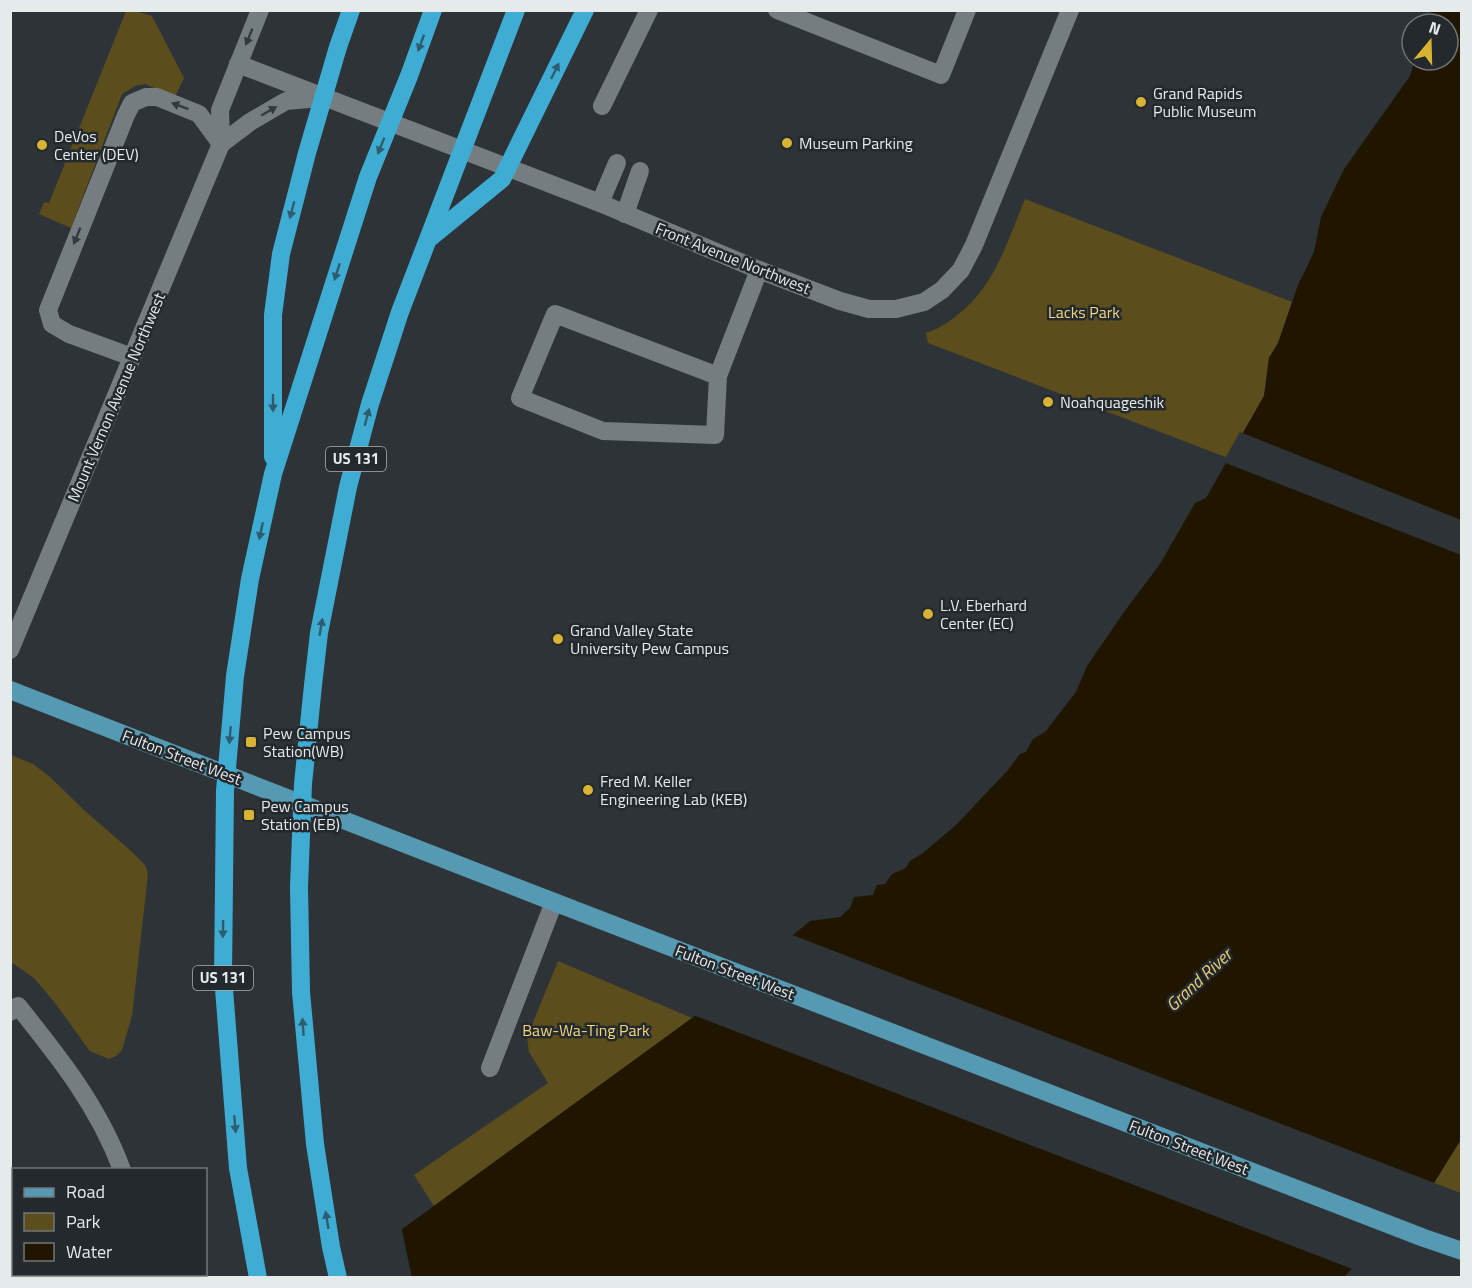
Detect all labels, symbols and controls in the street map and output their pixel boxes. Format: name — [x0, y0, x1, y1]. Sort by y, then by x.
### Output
north arrow — [1400, 12, 1460, 72]
text: N — [1426, 15, 1444, 41]
one-way arrow — [244, 28, 253, 46]
one-way arrow — [416, 34, 426, 52]
one-way arrow — [550, 63, 560, 80]
place label: Grand Rapids Public Museum — [1153, 81, 1256, 123]
marker: Grand Rapids Public Museum — [1134, 95, 1148, 109]
one-way arrow — [171, 101, 189, 110]
one-way arrow — [261, 106, 278, 116]
place label: DeVos Center (DEV) — [54, 124, 139, 166]
place label: Museum Parking — [799, 131, 913, 155]
marker: Museum Parking — [780, 136, 794, 150]
one-way arrow — [376, 137, 386, 155]
marker: DeVos Center (DEV) — [35, 138, 49, 152]
one-way arrow — [287, 201, 297, 219]
street label: Front Avenue Northwest — [652, 216, 814, 300]
one-way arrow — [72, 227, 81, 245]
one-way arrow — [332, 263, 342, 281]
street label: Mount Vernon Avenue Northwest — [61, 288, 171, 505]
park label: Lacks Park — [1048, 300, 1120, 324]
place label: Noahquageshik — [1060, 390, 1165, 414]
one-way arrow — [268, 393, 278, 412]
marker: Noahquageshik — [1041, 395, 1055, 409]
one-way arrow — [363, 407, 372, 425]
road number: US 131 — [326, 447, 386, 471]
one-way arrow — [256, 522, 265, 541]
place label: L.V. Eberhard Center (EC) — [940, 593, 1027, 635]
marker: L.V. Eberhard Center (EC) — [921, 607, 935, 621]
one-way arrow — [316, 618, 325, 637]
place label: Grand Valley State University Pew Campus — [570, 618, 729, 660]
marker: Grand Valley State University Pew Campus — [551, 632, 565, 646]
place label: Pew Campus Station(WB) — [263, 721, 351, 763]
street label: Fulton Street West — [119, 723, 246, 791]
one-way arrow — [225, 725, 235, 744]
marker: Pew Campus Station(WB) — [244, 735, 258, 749]
place label: Fred M. Keller Engineering Lab (KEB) — [600, 769, 747, 811]
marker: Fred M. Keller Engineering Lab (KEB) — [581, 783, 595, 797]
place label: Pew Campus Station (EB) — [261, 794, 349, 836]
marker: Pew Campus Station (EB) — [242, 808, 256, 822]
one-way arrow — [219, 920, 228, 939]
street label: Fulton Street West — [672, 938, 799, 1006]
water label: Grand River — [1159, 940, 1240, 1018]
road number: US 131 — [193, 966, 253, 990]
one-way arrow — [298, 1017, 308, 1036]
park label: Baw-Wa-Ting Park — [522, 1018, 650, 1042]
street label: Fulton Street West — [1126, 1113, 1253, 1181]
one-way arrow — [230, 1115, 240, 1134]
legend — [12, 1168, 207, 1276]
text: Road — [66, 1178, 105, 1205]
text: Park — [66, 1208, 101, 1235]
one-way arrow — [322, 1210, 331, 1229]
text: Water — [66, 1238, 112, 1265]

